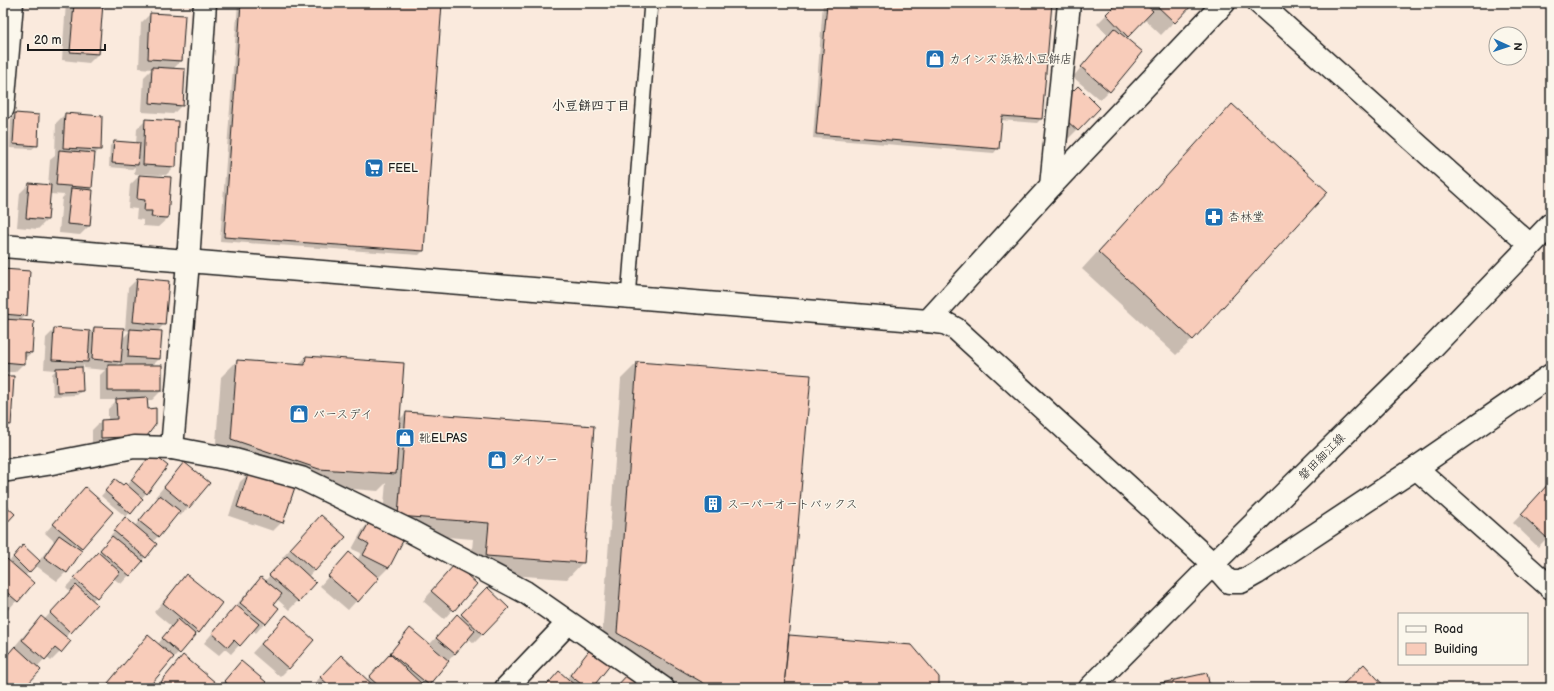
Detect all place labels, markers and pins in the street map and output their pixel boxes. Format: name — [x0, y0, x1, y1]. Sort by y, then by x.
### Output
shop icon: カインズ 浜松小豆餠店 — [924, 48, 946, 70]
place label: カインズ 浜松小豆餠店 — [949, 52, 1072, 67]
supermarket icon: FEEL — [363, 157, 385, 179]
place label: FEEL — [388, 161, 418, 176]
pharmacy icon: 杏林堂 — [1203, 206, 1225, 228]
place label: 杏林堂 — [1228, 210, 1264, 225]
shop icon: バースデイ — [288, 403, 310, 425]
place label: バースデイ — [313, 407, 373, 422]
shop icon: 靴ELPAS — [394, 427, 416, 449]
place label: 靴ELPAS — [419, 431, 467, 446]
shop icon: ダイソー — [486, 449, 508, 471]
place label: ダイソー — [511, 453, 558, 468]
building icon: スーパーオートバックス — [702, 493, 724, 515]
place label: スーパーオートバックス — [727, 497, 858, 512]

